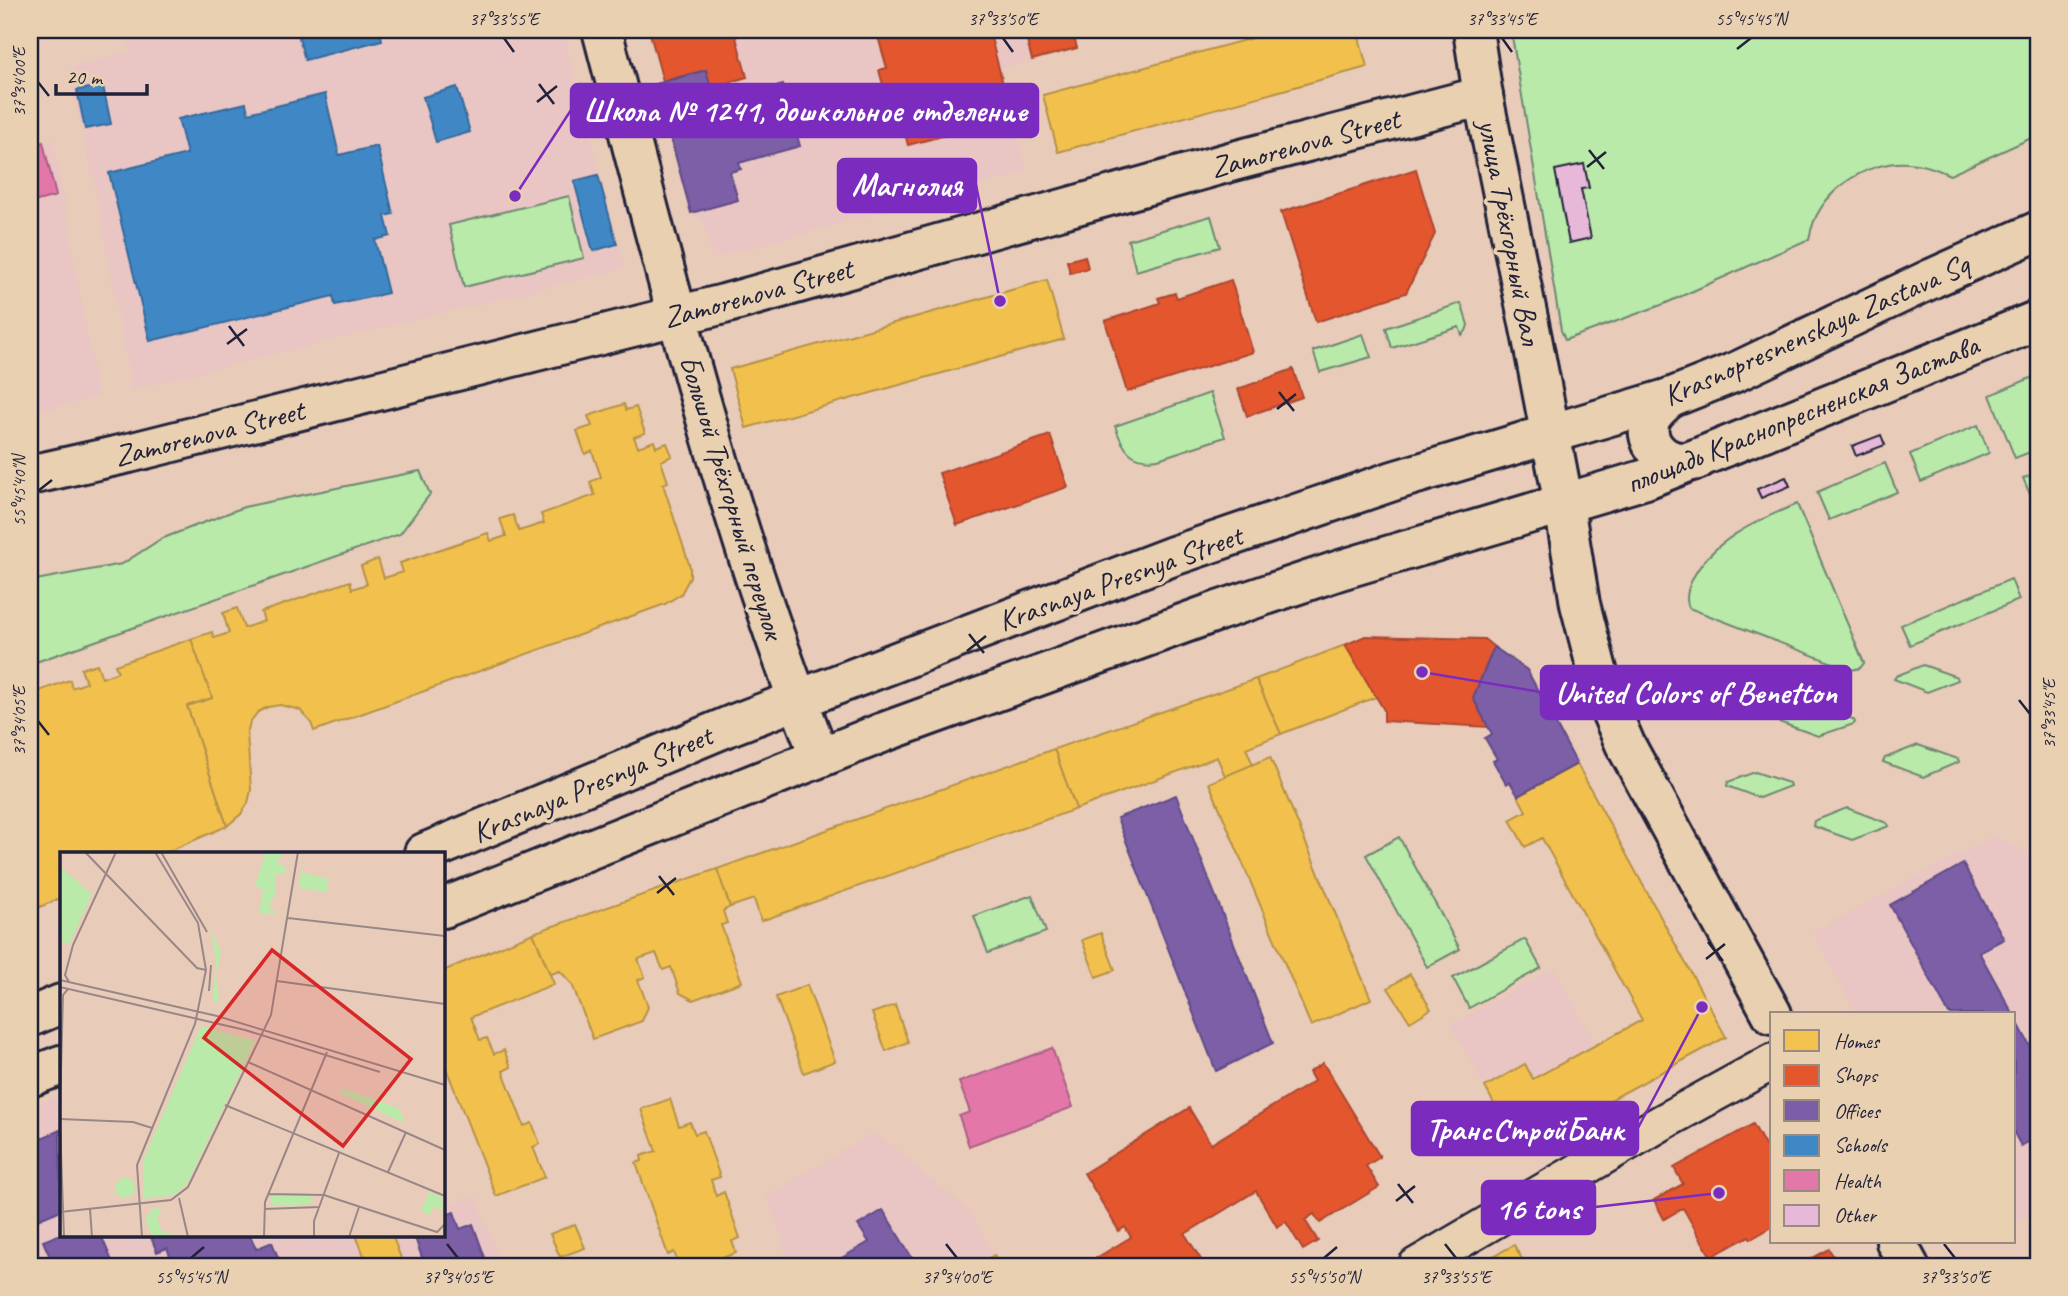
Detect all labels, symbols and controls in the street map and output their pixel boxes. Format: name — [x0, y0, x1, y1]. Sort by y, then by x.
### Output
text: 37°33'55"E — [469, 8, 541, 30]
text: 37°33'50"E — [968, 8, 1040, 30]
text: 37°33'45"E — [1467, 8, 1539, 30]
text: 55°45'45"N — [1716, 8, 1790, 30]
text: 37°34'00"E — [8, 45, 30, 117]
scale bar — [56, 52, 147, 96]
text: 20 m — [66, 64, 104, 90]
callout: Школа № 1241, дошкольное отделение — [571, 84, 1038, 137]
text: Школа № 1241, дошкольное отделение — [583, 90, 1029, 131]
street label: Zamorenova Street — [1206, 99, 1407, 186]
street label: улица Трёхгорный Вал — [1469, 114, 1551, 350]
callout: Магнолия — [838, 159, 976, 212]
text: Магнолия — [852, 165, 964, 206]
street label: Krasnopresnenskaya Zastava Sq — [1657, 244, 1977, 415]
street label: Zamorenova Street — [659, 249, 860, 336]
street label: площадь Краснопресненская Застава — [1620, 325, 1986, 502]
street label: Большой Трёхгорный переулок — [671, 350, 794, 646]
street label: Zamorenova Street — [110, 390, 311, 475]
text: 55°45'40"N — [8, 452, 30, 526]
street label: Krasnaya Presnya Street — [993, 515, 1250, 640]
callout: United Colors of Benetton — [1541, 666, 1851, 719]
text: United Colors of Benetton — [1555, 672, 1838, 713]
text: 37°33'45"E — [2038, 677, 2060, 749]
text: 37°34'05"E — [8, 684, 30, 756]
street label: Krasnaya Presnya Street — [466, 715, 720, 852]
inset map — [60, 852, 444, 1236]
legend — [1770, 1012, 2016, 1244]
text: Homes — [1834, 1028, 1881, 1054]
text: Shops — [1834, 1062, 1879, 1088]
text: Offices — [1834, 1098, 1881, 1124]
callout: ТрансСтройБанк — [1412, 1102, 1638, 1155]
text: ТрансСтройБанк — [1426, 1109, 1626, 1150]
text: Schools — [1834, 1132, 1888, 1158]
text: Health — [1834, 1168, 1882, 1194]
callout: 16 tons — [1482, 1181, 1595, 1234]
text: 16 tons — [1495, 1188, 1583, 1229]
text: Other — [1834, 1202, 1877, 1228]
text: 55°45'45"N — [156, 1266, 230, 1288]
text: 37°34'05"E — [423, 1266, 495, 1288]
text: 37°34'00"E — [922, 1266, 994, 1288]
text: 55°45'50"N — [1289, 1266, 1363, 1288]
text: 37°33'55"E — [1421, 1266, 1493, 1288]
text: 37°33'50"E — [1920, 1266, 1992, 1288]

